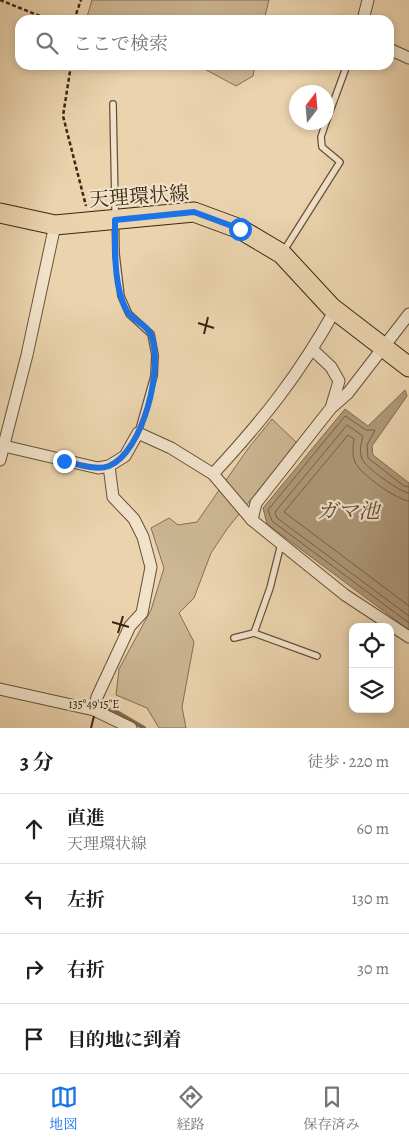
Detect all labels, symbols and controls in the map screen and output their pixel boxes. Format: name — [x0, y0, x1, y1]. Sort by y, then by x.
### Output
search box — [15, 15, 394, 70]
icon: search — [33, 29, 61, 57]
text: ここで検索 — [73, 31, 168, 57]
north arrow — [289, 85, 334, 130]
street label: 天理環状線 — [88, 180, 190, 213]
route start — [229, 218, 252, 241]
route end — [53, 450, 76, 473]
water label: ガマ池 — [317, 497, 381, 525]
map controls — [349, 623, 394, 713]
button: locate — [349, 623, 394, 668]
button: layers — [349, 668, 394, 713]
text: 135°49'15"E — [69, 696, 119, 712]
text: 3 分 — [20, 748, 54, 776]
text: 徒歩 · 220 m — [307, 751, 389, 773]
text: 直進 — [67, 805, 105, 831]
icon: ahead — [20, 815, 48, 843]
text: 60 m — [357, 818, 389, 840]
text: 天理環状線 — [67, 833, 147, 855]
icon: left — [20, 885, 48, 913]
text: 左折 — [67, 887, 105, 913]
text: 130 m — [352, 888, 389, 910]
icon: right — [20, 955, 48, 983]
text: 右折 — [67, 957, 105, 983]
text: 30 m — [357, 958, 389, 980]
icon: arrive — [20, 1025, 48, 1053]
text: 目的地に到着 — [67, 1027, 181, 1053]
tab: 地図 — [50, 1083, 78, 1134]
tab: 経路 — [177, 1083, 205, 1134]
tab: 保存済み — [304, 1083, 360, 1134]

